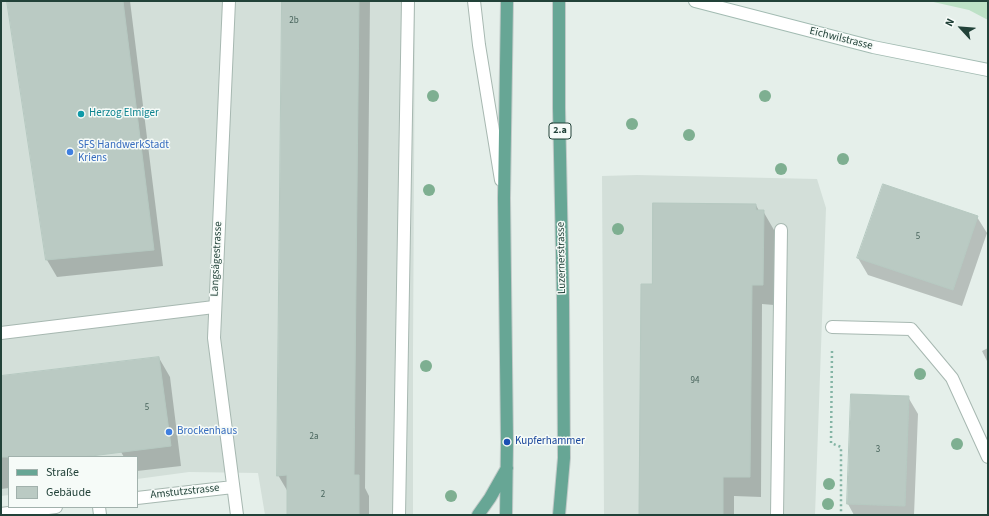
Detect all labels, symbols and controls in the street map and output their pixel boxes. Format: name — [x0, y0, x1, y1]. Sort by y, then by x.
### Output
north arrow — [941, 8, 981, 48]
house number: 2b — [289, 16, 299, 26]
text: N — [941, 16, 958, 29]
street label: Eichwilstrasse — [808, 25, 874, 53]
place label: Herzog Elmiger — [89, 107, 159, 121]
marker: Herzog Elmiger — [76, 109, 86, 119]
road number: 2.a — [549, 123, 571, 139]
place label: SFS HandwerkStadt Kriens — [78, 139, 169, 165]
marker: SFS HandwerkStadt Kriens — [65, 147, 75, 157]
street label: Langsägestrasse — [208, 221, 226, 297]
street label: Luzernerstrasse — [555, 222, 569, 294]
house number: 5 — [916, 232, 920, 242]
house number: 94 — [691, 376, 699, 386]
house number: 5 — [145, 403, 149, 413]
place label: Brockenhaus — [177, 425, 237, 439]
marker: Brockenhaus — [164, 427, 174, 437]
house number: 2a — [309, 432, 319, 442]
place label: Kupferhammer — [515, 435, 585, 449]
marker: Kupferhammer — [502, 437, 512, 447]
house number: 3 — [876, 445, 880, 455]
legend — [8, 456, 138, 508]
text: Straße — [46, 464, 79, 481]
street label: Amstutzstrasse — [150, 482, 220, 502]
text: Gebäude — [46, 484, 91, 501]
house number: 2 — [321, 490, 325, 500]

